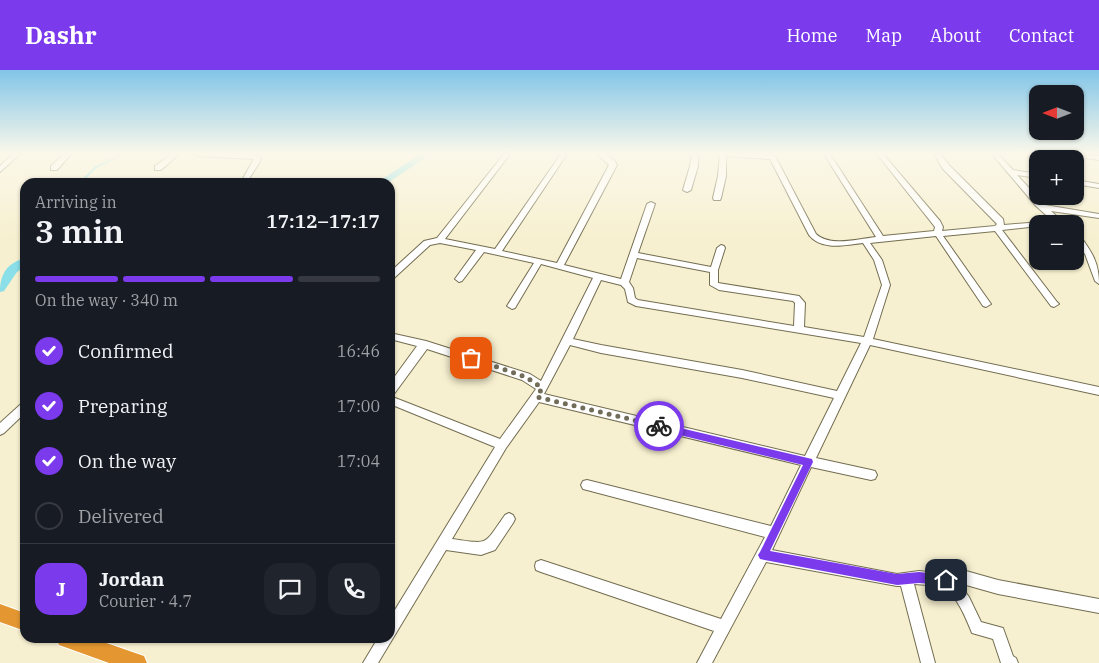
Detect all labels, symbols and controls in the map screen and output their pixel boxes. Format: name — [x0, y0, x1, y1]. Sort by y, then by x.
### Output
text: Dashr — [25, 19, 96, 51]
text: Home — [786, 24, 838, 47]
text: Map — [866, 24, 902, 47]
text: About — [930, 24, 981, 47]
text: Contact — [1009, 24, 1074, 47]
north arrow — [1029, 85, 1084, 140]
map controls — [1029, 85, 1084, 270]
button: + — [1029, 150, 1084, 205]
text: Arriving in — [35, 192, 117, 212]
text: 17:12–17:17 — [266, 209, 380, 233]
text: 3 min — [35, 210, 124, 252]
button: − — [1029, 215, 1084, 270]
text: On the way · 340 m — [35, 290, 178, 310]
icon: check — [35, 337, 63, 365]
pin — [450, 337, 492, 379]
text: Confirmed — [78, 339, 173, 363]
text: 16:46 — [337, 341, 380, 361]
icon: bag — [457, 344, 485, 372]
icon: check — [35, 392, 63, 420]
text: Preparing — [78, 394, 167, 418]
text: 17:00 — [337, 396, 380, 416]
courier — [634, 401, 684, 451]
icon: bike — [645, 412, 673, 440]
icon: check — [35, 447, 63, 475]
text: On the way — [78, 449, 176, 473]
text: 17:04 — [337, 451, 380, 471]
text: Delivered — [78, 504, 164, 528]
pin — [925, 559, 967, 601]
button: chat — [264, 563, 316, 615]
button: phone — [328, 563, 380, 615]
icon: home — [932, 566, 960, 594]
text: Jordan — [99, 567, 164, 591]
text: J — [56, 577, 66, 601]
text: Courier · 4.7 — [99, 591, 192, 611]

